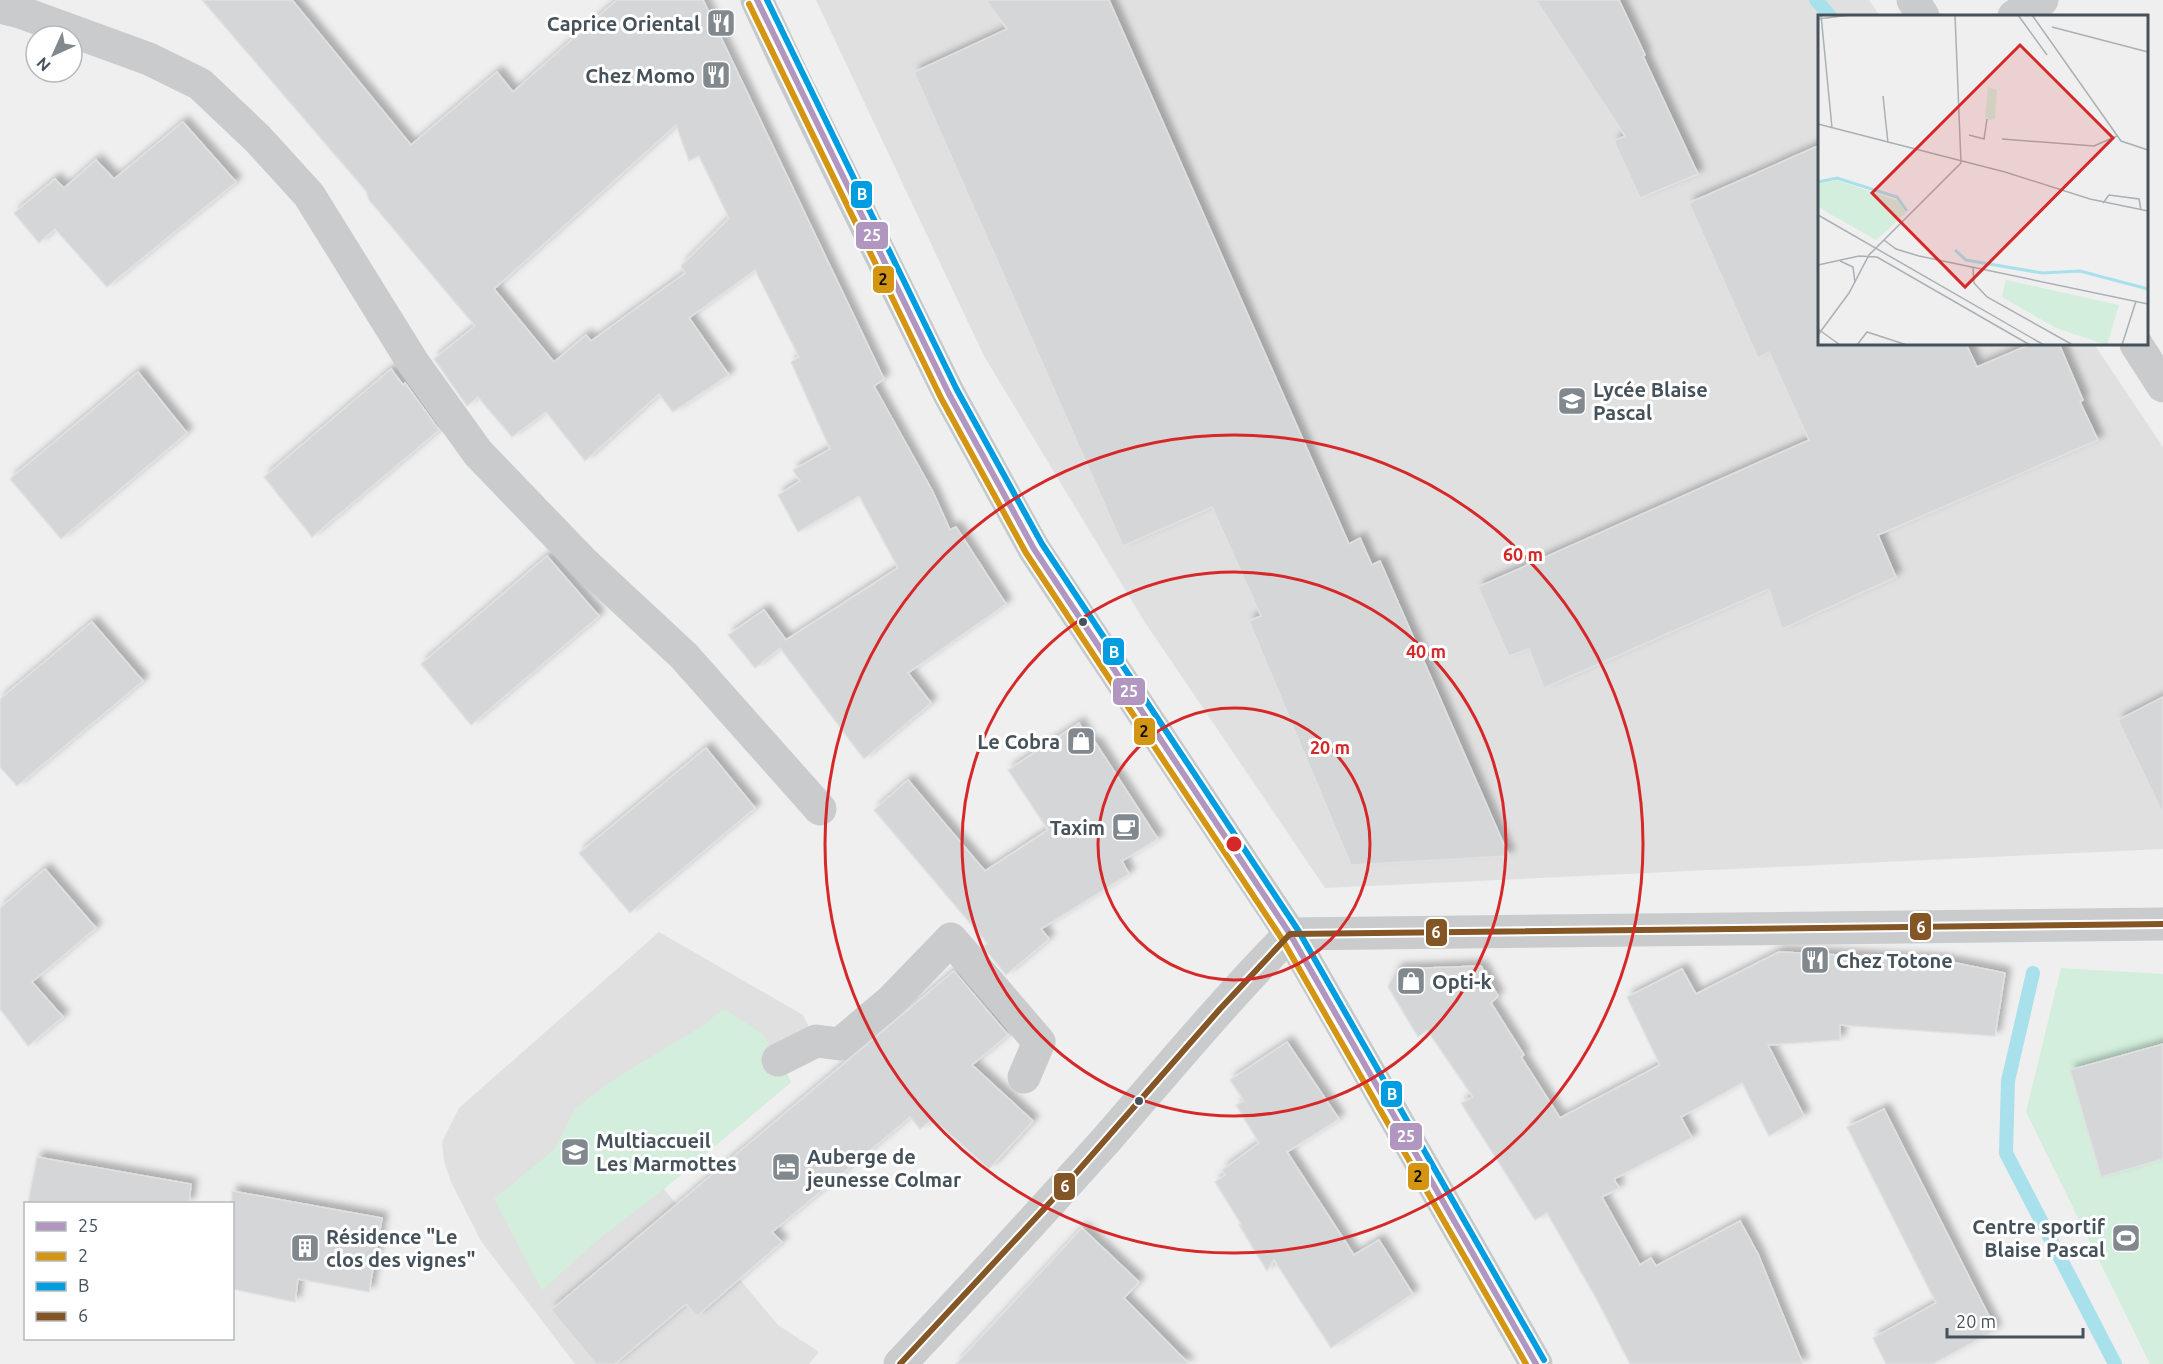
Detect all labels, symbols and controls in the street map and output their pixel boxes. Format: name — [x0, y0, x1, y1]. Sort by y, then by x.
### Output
restaurant icon: Caprice Oriental — [705, 7, 737, 39]
place label: Caprice Oriental — [547, 12, 700, 35]
inset map — [1818, 15, 2148, 345]
north arrow — [24, 24, 84, 84]
text: N — [33, 54, 54, 75]
restaurant icon: Chez Momo — [700, 59, 732, 91]
place label: Chez Momo — [585, 64, 695, 87]
line badge: B — [850, 180, 873, 209]
text: B — [857, 185, 867, 203]
line badge: 25 — [855, 221, 889, 250]
text: 25 — [863, 226, 881, 244]
line badge: 2 — [872, 265, 895, 294]
text: 2 — [878, 270, 888, 288]
place label: Lycée Blaise Pascal — [1593, 378, 1708, 424]
school or university icon: Lycée Blaise Pascal — [1556, 385, 1588, 417]
text: 60 m — [1503, 544, 1543, 564]
unlabelled marker — [1077, 616, 1089, 628]
line badge: B — [1102, 637, 1125, 666]
text: 40 m — [1406, 641, 1446, 661]
text: B — [1109, 643, 1119, 661]
line badge: 25 — [1112, 677, 1146, 706]
text: 25 — [1120, 682, 1138, 700]
line badge: 2 — [1133, 717, 1156, 746]
text: 2 — [1139, 722, 1149, 740]
shop icon: Le Cobra — [1065, 725, 1097, 757]
place label: Le Cobra — [977, 730, 1060, 753]
text: 20 m — [1310, 737, 1350, 757]
cafe icon: Taxim — [1110, 811, 1142, 843]
place label: Taxim — [1050, 816, 1105, 839]
centre of rings — [1224, 834, 1244, 854]
line badge: 6 — [1909, 912, 1932, 941]
line badge: 6 — [1425, 918, 1448, 947]
text: 6 — [1916, 918, 1926, 936]
text: 6 — [1431, 923, 1441, 941]
restaurant icon: Chez Totone — [1799, 944, 1831, 976]
place label: Chez Totone — [1836, 949, 1953, 972]
shop icon: Opti-k — [1395, 965, 1427, 997]
place label: Opti-k — [1432, 970, 1492, 993]
line badge: B — [1380, 1080, 1403, 1108]
text: B — [1387, 1085, 1397, 1103]
unlabelled marker — [1133, 1095, 1145, 1107]
line badge: 25 — [1389, 1122, 1423, 1151]
text: 25 — [1397, 1127, 1415, 1145]
place label: Multiaccueil Les Marmottes — [596, 1129, 737, 1175]
school or university icon: Multiaccueil Les Marmottes — [559, 1136, 591, 1168]
place label: Auberge de jeunesse Colmar — [805, 1145, 962, 1191]
hotel icon: Auberge de jeunesse Colmar — [770, 1151, 802, 1183]
line badge: 2 — [1407, 1162, 1430, 1191]
text: 2 — [1413, 1167, 1423, 1185]
line badge: 6 — [1053, 1172, 1076, 1201]
text: 6 — [1060, 1177, 1070, 1195]
legend — [24, 1202, 234, 1340]
text: 25 — [78, 1215, 98, 1235]
place label: Centre sportif Blaise Pascal — [1972, 1215, 2106, 1261]
sports icon: Centre sportif Blaise Pascal — [2110, 1222, 2142, 1254]
place label: Résidence "Le clos des vignes" — [326, 1225, 475, 1271]
building icon: Résidence "Le clos des vignes" — [289, 1232, 321, 1264]
text: 2 — [78, 1245, 88, 1265]
text: B — [78, 1275, 89, 1295]
scale bar — [1947, 1301, 2084, 1339]
text: 6 — [78, 1305, 88, 1325]
text: 20 m — [1956, 1311, 1996, 1331]

